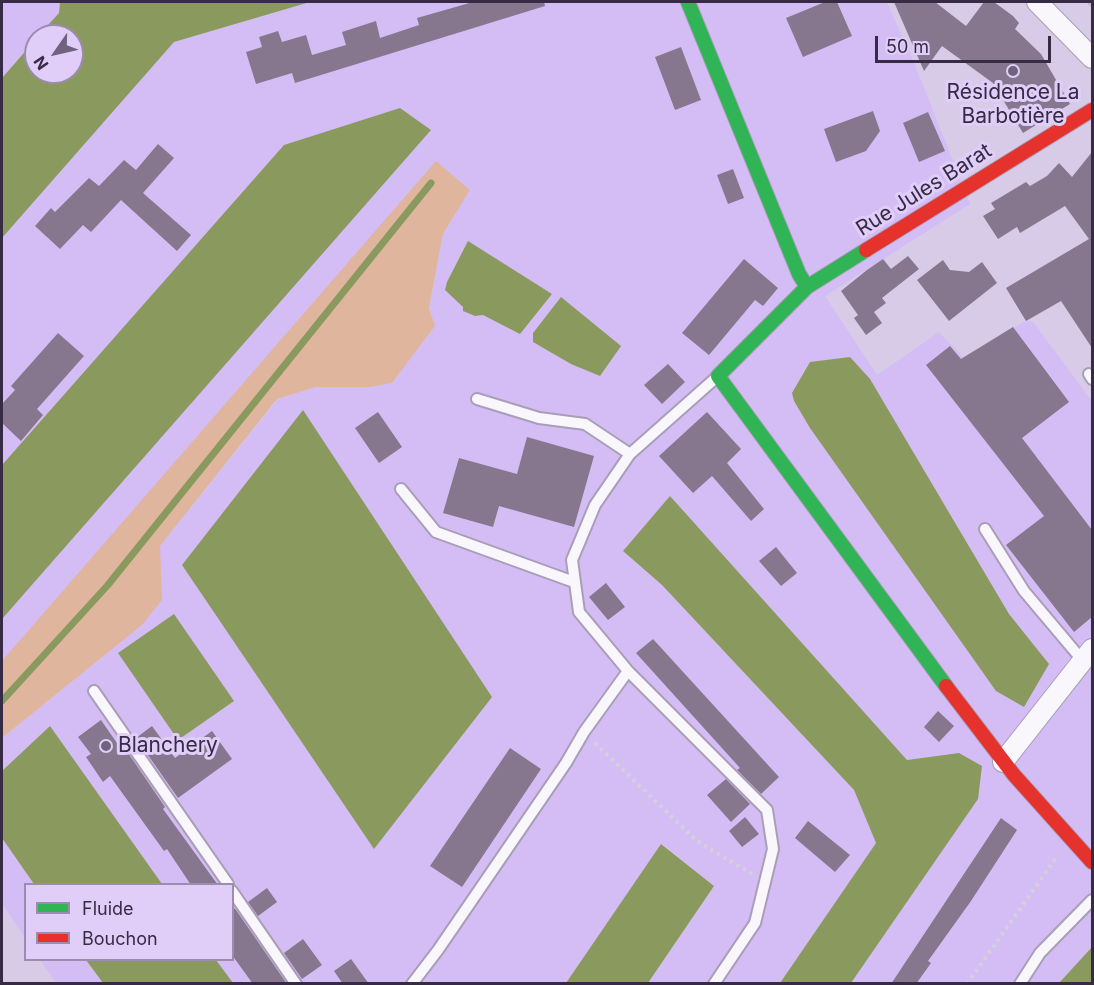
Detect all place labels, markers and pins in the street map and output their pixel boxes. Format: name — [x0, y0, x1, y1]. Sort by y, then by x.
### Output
marker: Résidence La Barbotière — [1006, 64, 1020, 78]
place label: Résidence La Barbotière — [947, 80, 1079, 130]
place label: Blanchery — [118, 733, 218, 759]
marker: Blanchery — [99, 739, 113, 753]

